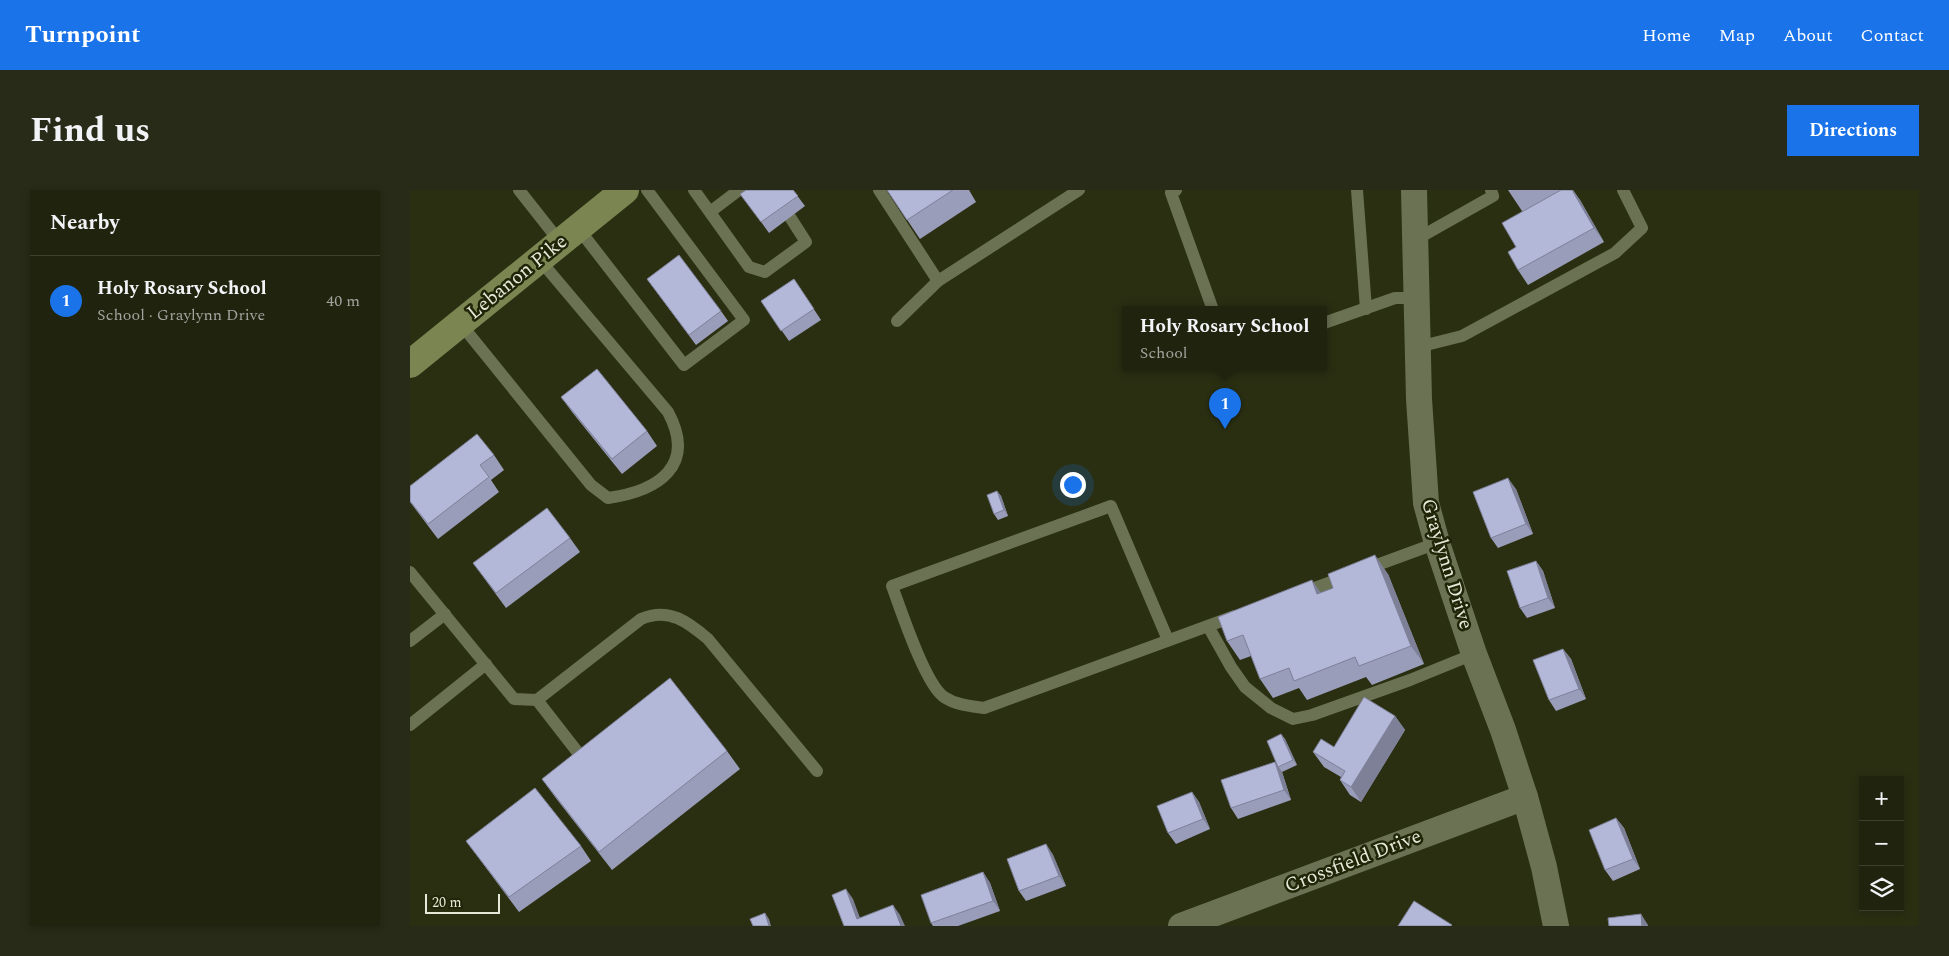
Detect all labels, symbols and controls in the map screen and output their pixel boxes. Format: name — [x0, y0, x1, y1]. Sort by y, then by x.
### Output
text: Turnpoint — [25, 17, 141, 53]
text: Home — [1642, 22, 1691, 49]
text: Map — [1719, 22, 1755, 49]
text: About — [1783, 22, 1833, 49]
text: Contact — [1861, 22, 1924, 49]
text: Find us — [30, 104, 150, 157]
button: Directions — [1787, 105, 1919, 156]
text: Nearby — [50, 207, 120, 239]
street label: Lebanon Pike — [460, 227, 574, 327]
text: Holy Rosary School — [97, 274, 267, 303]
text: 1 — [62, 289, 70, 313]
text: 40 m — [326, 289, 360, 313]
text: School · Graylynn Drive — [97, 303, 265, 327]
popup — [1122, 306, 1327, 371]
text: Holy Rosary School — [1140, 312, 1309, 341]
text: School — [1140, 341, 1187, 365]
pin: 1 — [1209, 388, 1241, 429]
your location — [1060, 472, 1086, 498]
street label: Graylynn Drive — [1413, 495, 1481, 633]
map controls — [1859, 776, 1904, 911]
button: + — [1859, 776, 1904, 821]
street label: Crossfield Drive — [1280, 821, 1426, 901]
button: − — [1859, 821, 1904, 866]
button: layers — [1859, 866, 1904, 911]
scale bar — [425, 891, 500, 914]
text: 20 m — [432, 892, 462, 913]

